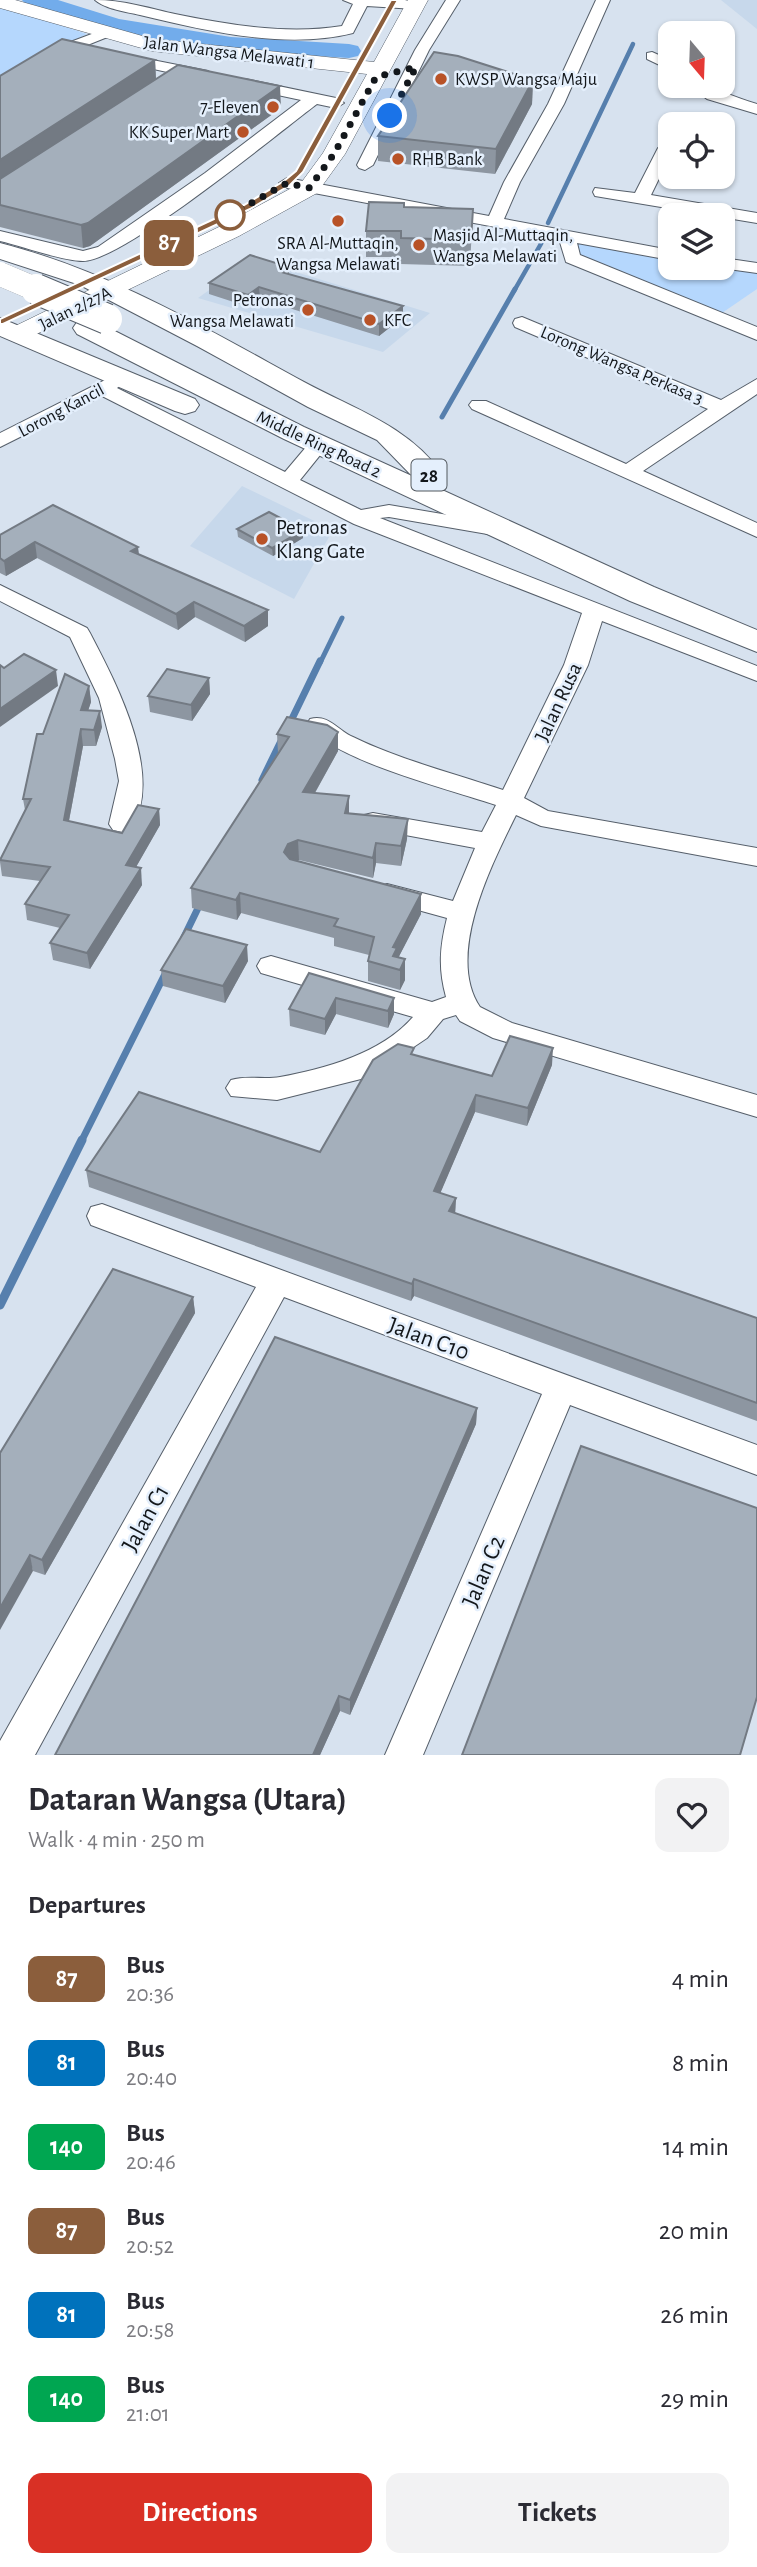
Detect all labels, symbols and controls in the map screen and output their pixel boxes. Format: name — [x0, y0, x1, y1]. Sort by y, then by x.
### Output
north arrow — [658, 21, 735, 98]
map controls — [658, 21, 735, 280]
street label: Jalan Wangsa Melawati 1 — [143, 34, 315, 72]
marker: KWSP Wangsa Maju — [433, 71, 449, 87]
place label: KWSP Wangsa Maju — [455, 71, 597, 89]
your location — [372, 98, 407, 133]
place label: 7-Eleven — [200, 99, 259, 117]
marker: 7-Eleven — [265, 99, 281, 115]
button: locate — [658, 112, 735, 189]
place label: KK Super Mart — [129, 124, 229, 142]
marker: KK Super Mart — [235, 124, 251, 140]
marker: RHB Bank — [390, 151, 406, 167]
place label: RHB Bank — [412, 151, 483, 169]
unlabelled marker — [215, 200, 245, 230]
button: layers — [658, 203, 735, 280]
marker: SRA Al-Muttaqin, Wangsa Melawati — [330, 213, 346, 229]
line badge: 87 — [138, 220, 200, 266]
place label: Masjid Al-Muttaqin, Wangsa Melawati — [433, 227, 573, 266]
text: 87 — [158, 231, 180, 255]
place label: SRA Al-Muttaqin, Wangsa Melawati — [276, 235, 400, 274]
marker: Masjid Al-Muttaqin, Wangsa Melawati — [411, 237, 427, 253]
street label: Jalan 2/27A — [37, 283, 115, 334]
place label: Petronas Wangsa Melawati — [170, 292, 294, 331]
marker: Petronas Wangsa Melawati — [300, 302, 316, 318]
marker: KFC — [362, 312, 378, 328]
place label: KFC — [384, 312, 411, 330]
street label: Lorong Wangsa Perkasa 3 — [538, 323, 706, 408]
street label: Lorong Kancil — [16, 381, 107, 441]
street label: Middle Ring Road 2 — [253, 408, 384, 482]
road number: 28 — [412, 460, 446, 490]
place label: Petronas Klang Gate — [276, 517, 365, 562]
marker: Petronas Klang Gate — [254, 531, 270, 547]
street label: Jalan Rusa — [531, 659, 586, 745]
street label: Jalan C10 — [385, 1313, 473, 1365]
street label: Jalan C1 — [118, 1481, 174, 1556]
street label: Jalan C2 — [458, 1532, 510, 1610]
button: heart — [655, 1778, 729, 1852]
text: Dataran Wangsa (Utara) — [28, 1784, 347, 1817]
text: Walk · 4 min · 250 m — [28, 1829, 205, 1852]
text: Departures — [28, 1892, 146, 1918]
text: Bus — [126, 1952, 165, 1978]
text: 4 min — [672, 1966, 729, 1992]
text: 87 — [55, 1967, 78, 1991]
text: 20:36 — [126, 1983, 174, 2006]
text: Bus — [126, 2036, 165, 2062]
text: 8 min — [672, 2050, 729, 2076]
text: 81 — [56, 2051, 77, 2075]
text: 20:40 — [126, 2067, 177, 2090]
text: Bus — [126, 2120, 165, 2146]
text: 14 min — [663, 2134, 729, 2160]
text: 140 — [50, 2135, 83, 2159]
text: 20:46 — [126, 2151, 176, 2174]
text: Bus — [126, 2204, 165, 2230]
text: 20 min — [659, 2218, 729, 2244]
text: 87 — [55, 2219, 78, 2243]
text: 20:52 — [126, 2235, 174, 2258]
text: Bus — [126, 2288, 165, 2314]
text: 26 min — [660, 2302, 729, 2328]
text: 81 — [56, 2303, 77, 2327]
text: 20:58 — [126, 2319, 174, 2342]
text: Bus — [126, 2372, 165, 2398]
text: 29 min — [660, 2386, 729, 2412]
text: 140 — [50, 2387, 83, 2411]
text: 21:01 — [126, 2403, 170, 2426]
button: Directions — [28, 2473, 372, 2553]
button: Tickets — [386, 2473, 729, 2553]

